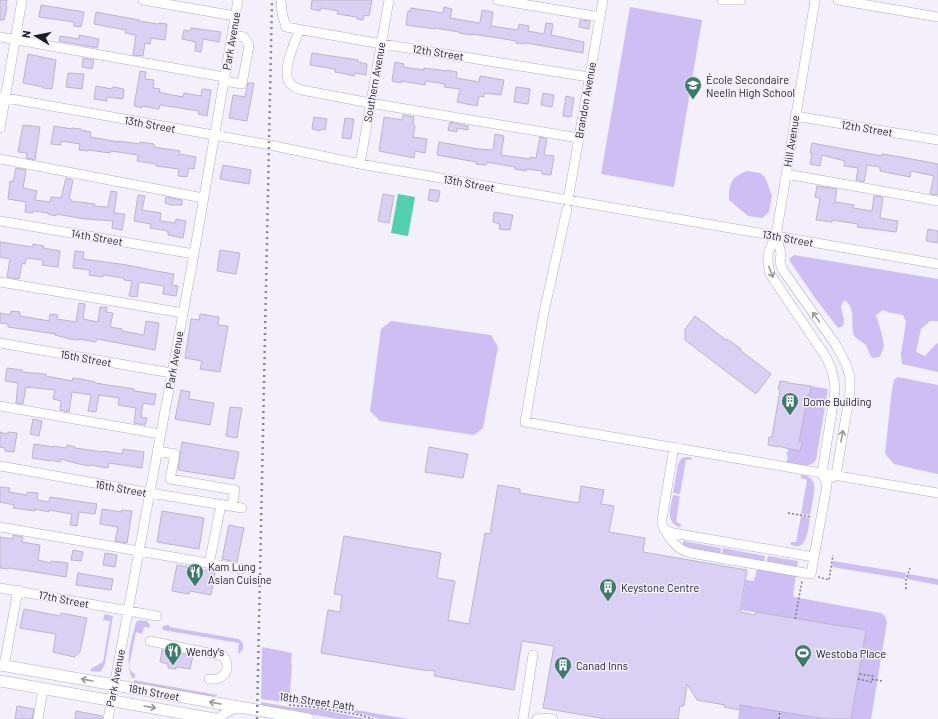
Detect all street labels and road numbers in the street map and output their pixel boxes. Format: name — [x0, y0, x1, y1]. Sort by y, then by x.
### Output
street label: Park Avenue — [219, 11, 243, 71]
street label: Southern Avenue — [361, 41, 387, 123]
street label: 12th Street — [411, 42, 465, 62]
street label: Brandon Avenue — [572, 61, 598, 139]
street label: 13th Street — [123, 113, 177, 135]
street label: Hill Avenue — [780, 114, 802, 168]
street label: 12th Street — [840, 118, 894, 138]
street label: 13th Street — [442, 172, 496, 194]
street label: 14th Street — [70, 226, 124, 248]
street label: 13th Street — [761, 227, 815, 249]
street label: Park Avenue — [162, 330, 186, 390]
street label: 15th Street — [59, 347, 113, 369]
street label: 16th Street — [94, 477, 148, 499]
street label: 17th Street — [38, 588, 90, 610]
street label: Park Avenue — [103, 648, 127, 708]
street label: 18th Street — [127, 681, 181, 703]
street label: 18th Street Path — [278, 689, 356, 713]

